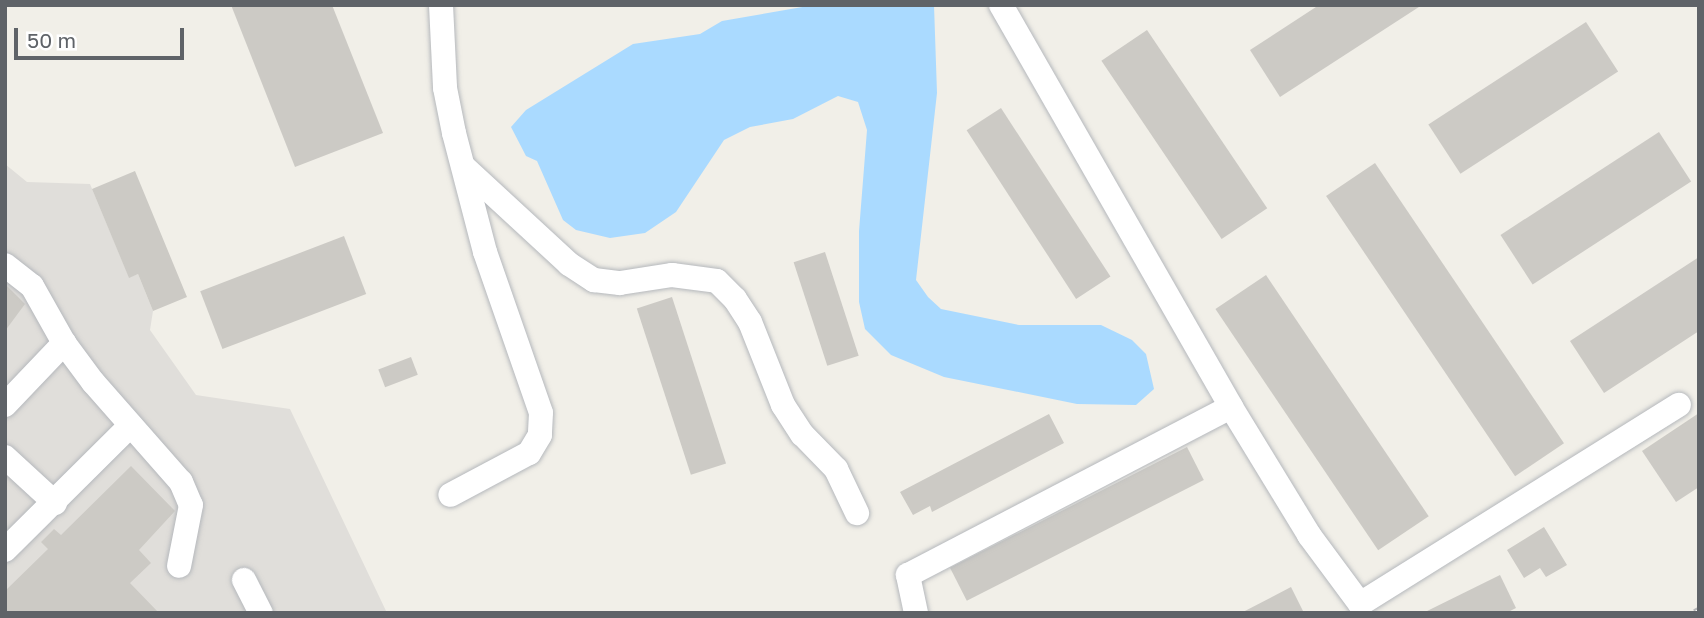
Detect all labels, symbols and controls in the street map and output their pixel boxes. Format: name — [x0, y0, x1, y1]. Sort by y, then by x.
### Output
scale bar — [18, 14, 187, 58]
text: 50 m — [27, 27, 76, 53]

